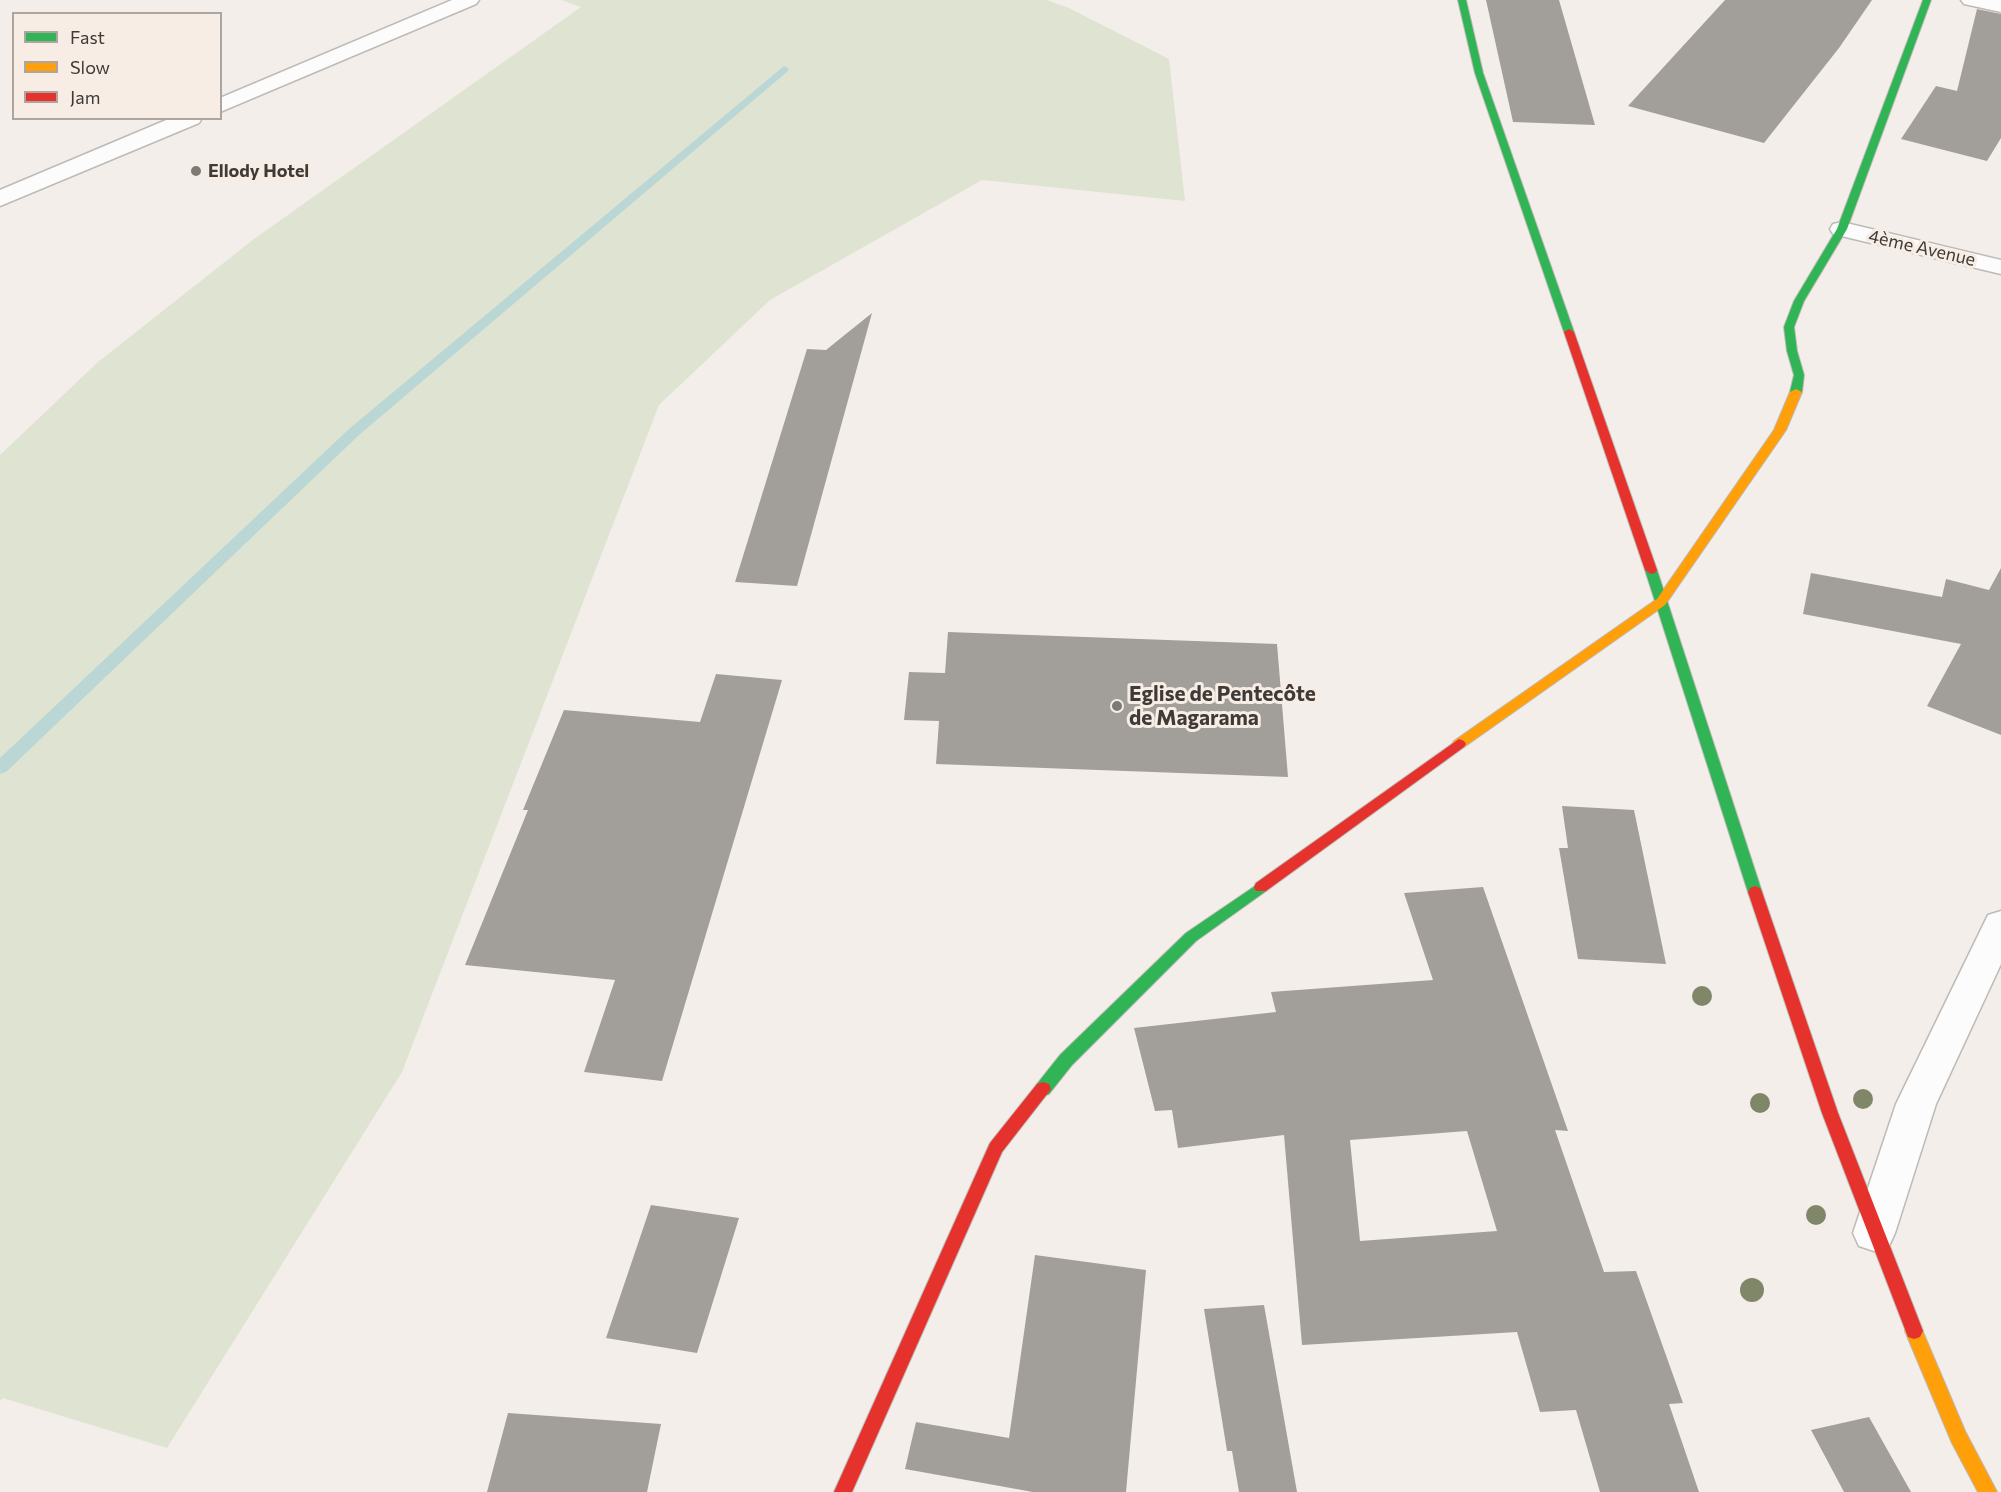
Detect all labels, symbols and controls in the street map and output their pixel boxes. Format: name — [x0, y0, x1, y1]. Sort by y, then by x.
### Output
legend — [12, 12, 222, 120]
text: Fast — [70, 26, 105, 48]
text: Slow — [70, 56, 110, 78]
text: Jam — [70, 86, 100, 108]
place label: Ellody Hotel — [208, 160, 309, 182]
marker: Ellody Hotel — [189, 164, 203, 178]
street label: 4ème Avenue — [1866, 225, 1978, 271]
place label: Eglise de Pentecôte de Magarama — [1129, 681, 1316, 731]
marker: Eglise de Pentecôte de Magarama — [1110, 699, 1124, 713]

